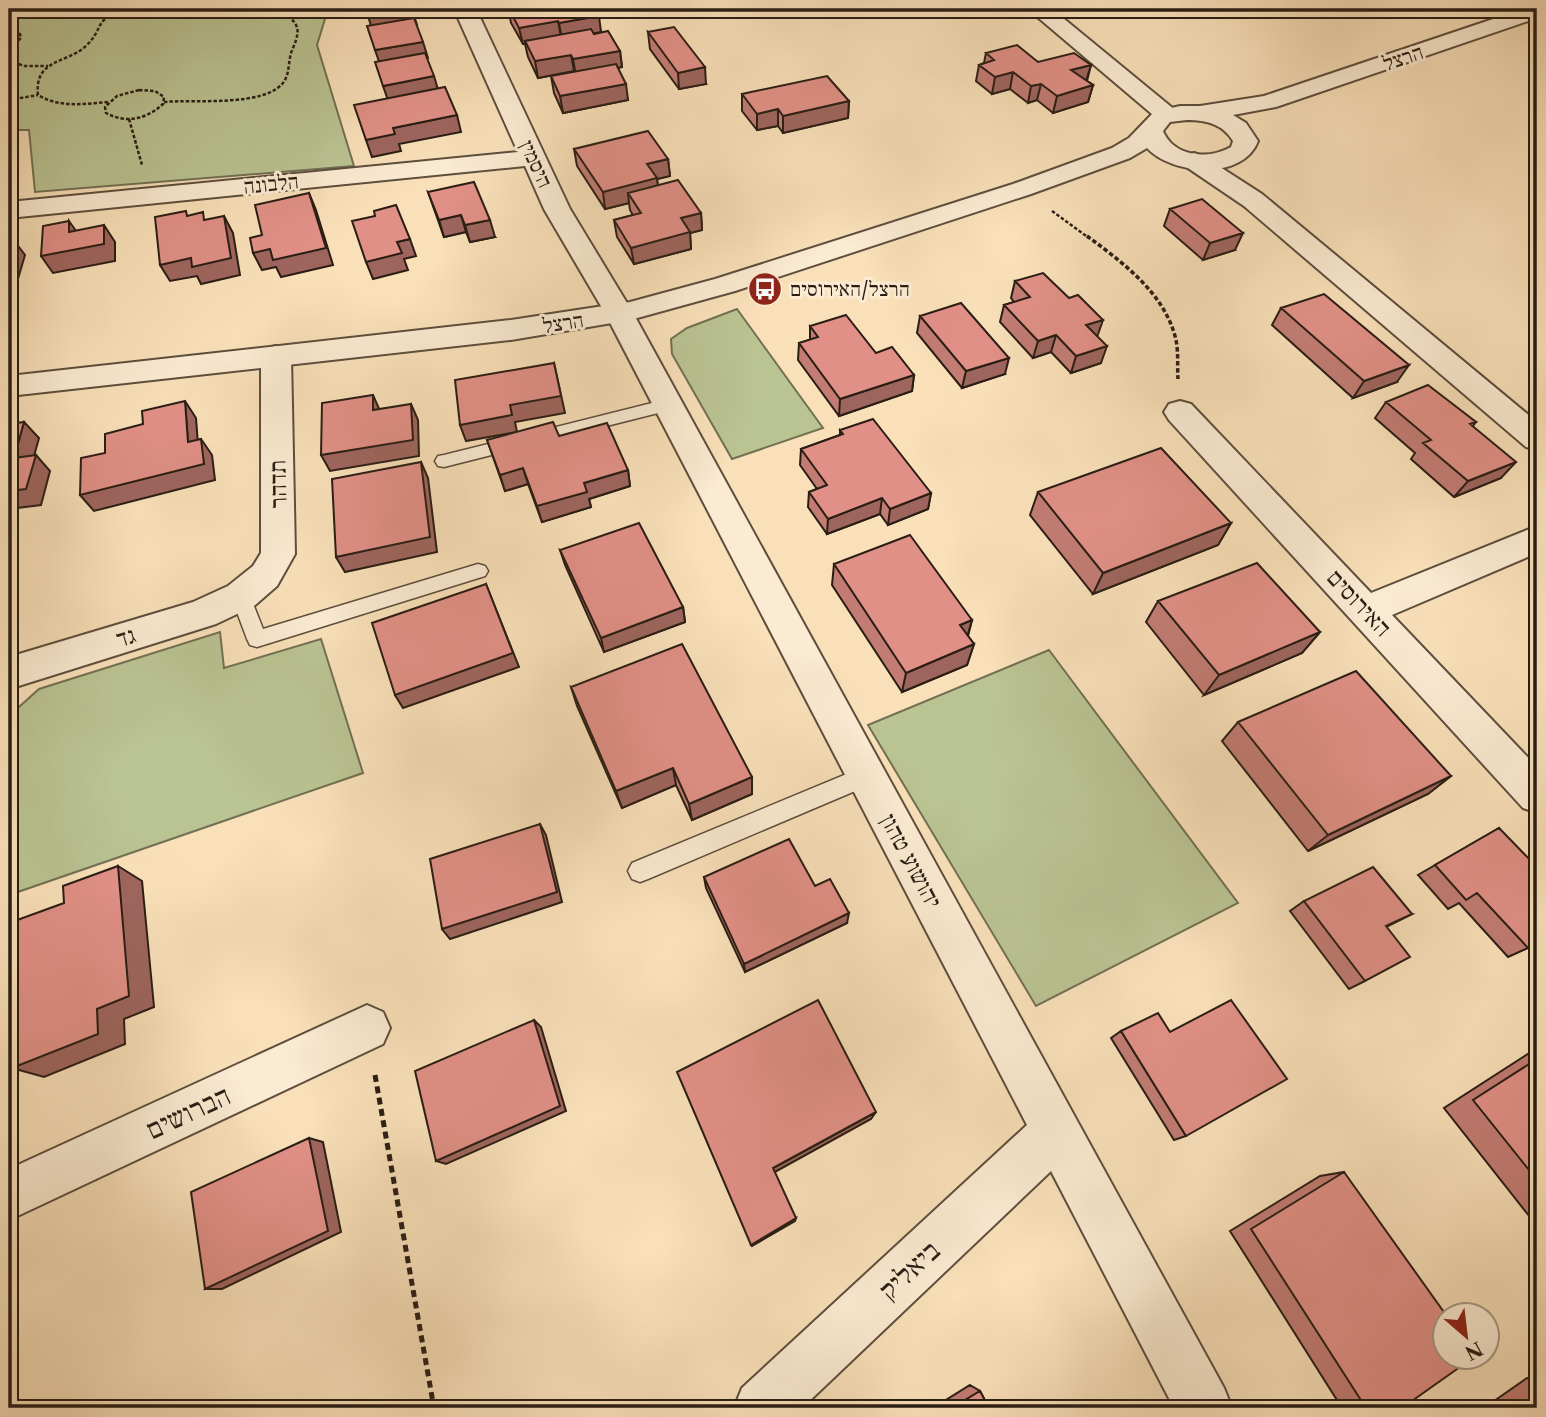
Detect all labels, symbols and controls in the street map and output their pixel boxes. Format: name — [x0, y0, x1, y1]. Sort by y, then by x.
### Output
street label: הרצל — [1379, 39, 1426, 76]
street label: היסמין — [515, 136, 558, 191]
street label: הלבונה — [242, 168, 300, 199]
bus stop icon: הרצל/האירוסים — [746, 270, 784, 308]
place label: הרצל/האירוסים — [790, 276, 910, 301]
street label: הרצל — [541, 307, 585, 338]
street label: תדהר — [263, 459, 292, 509]
street label: האירוסים — [1321, 563, 1398, 642]
street label: גד — [113, 620, 139, 653]
street label: יהושוע טהון — [875, 809, 948, 913]
street label: הברושים — [140, 1078, 236, 1146]
street label: ביאליק — [871, 1233, 947, 1307]
north arrow — [1430, 1302, 1500, 1372]
text: N — [1461, 1337, 1486, 1365]

